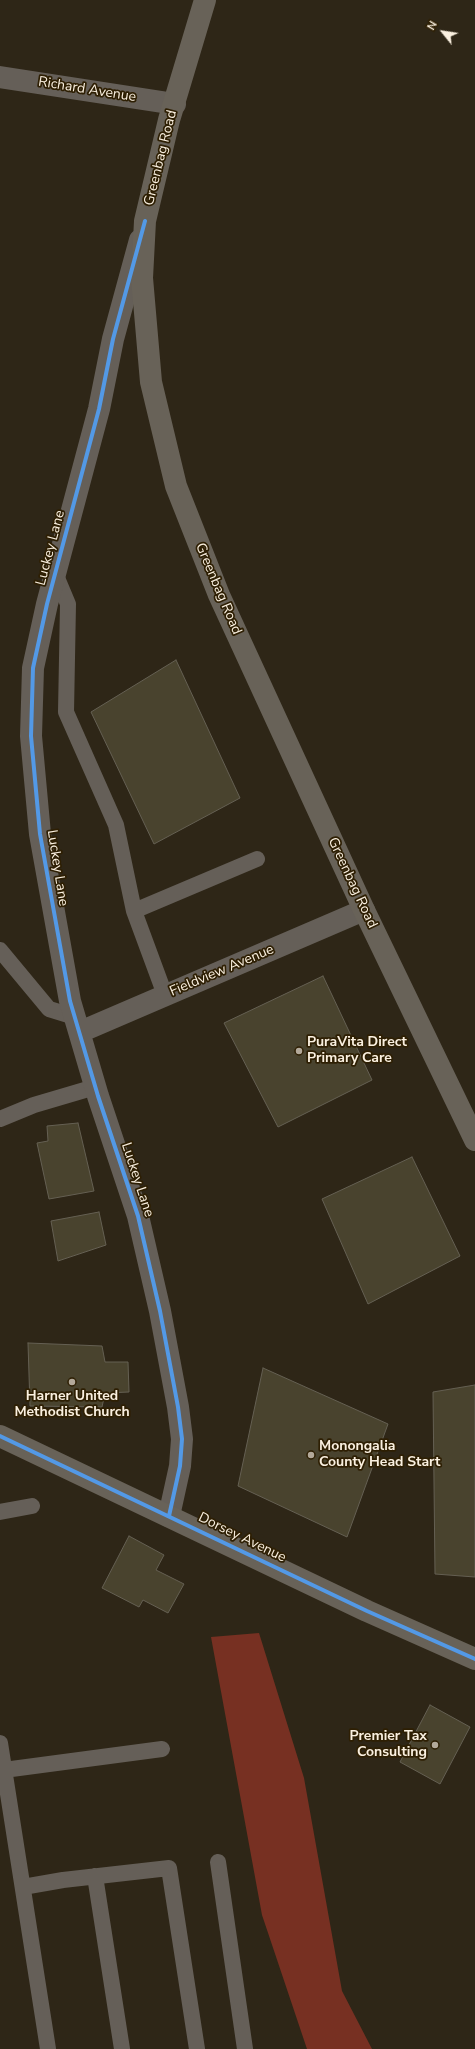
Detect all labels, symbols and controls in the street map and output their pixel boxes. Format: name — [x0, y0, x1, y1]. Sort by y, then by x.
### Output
north arrow — [423, 12, 463, 52]
text: N — [424, 18, 441, 33]
street label: Richard Avenue — [37, 74, 137, 106]
street label: Greenbag Road — [141, 108, 181, 208]
street label: Luckey Lane — [33, 509, 69, 587]
street label: Greenbag Road — [191, 541, 245, 637]
street label: Luckey Lane — [43, 829, 71, 907]
street label: Greenbag Road — [324, 835, 380, 931]
street label: Fieldview Avenue — [167, 941, 277, 1001]
place label: PuraVita Direct Primary Care — [307, 1035, 407, 1068]
marker: PuraVita Direct Primary Care — [294, 1046, 304, 1056]
street label: Luckey Lane — [117, 1141, 157, 1219]
marker: Harner United Methodist Church — [67, 1377, 77, 1387]
place label: Harner United Methodist Church — [14, 1389, 130, 1422]
place label: Monongalia County Head Start — [319, 1439, 440, 1472]
marker: Monongalia County Head Start — [306, 1450, 316, 1460]
street label: Dorsey Avenue — [195, 1509, 289, 1567]
place label: Premier Tax Consulting — [349, 1729, 427, 1762]
marker: Premier Tax Consulting — [430, 1740, 440, 1750]

